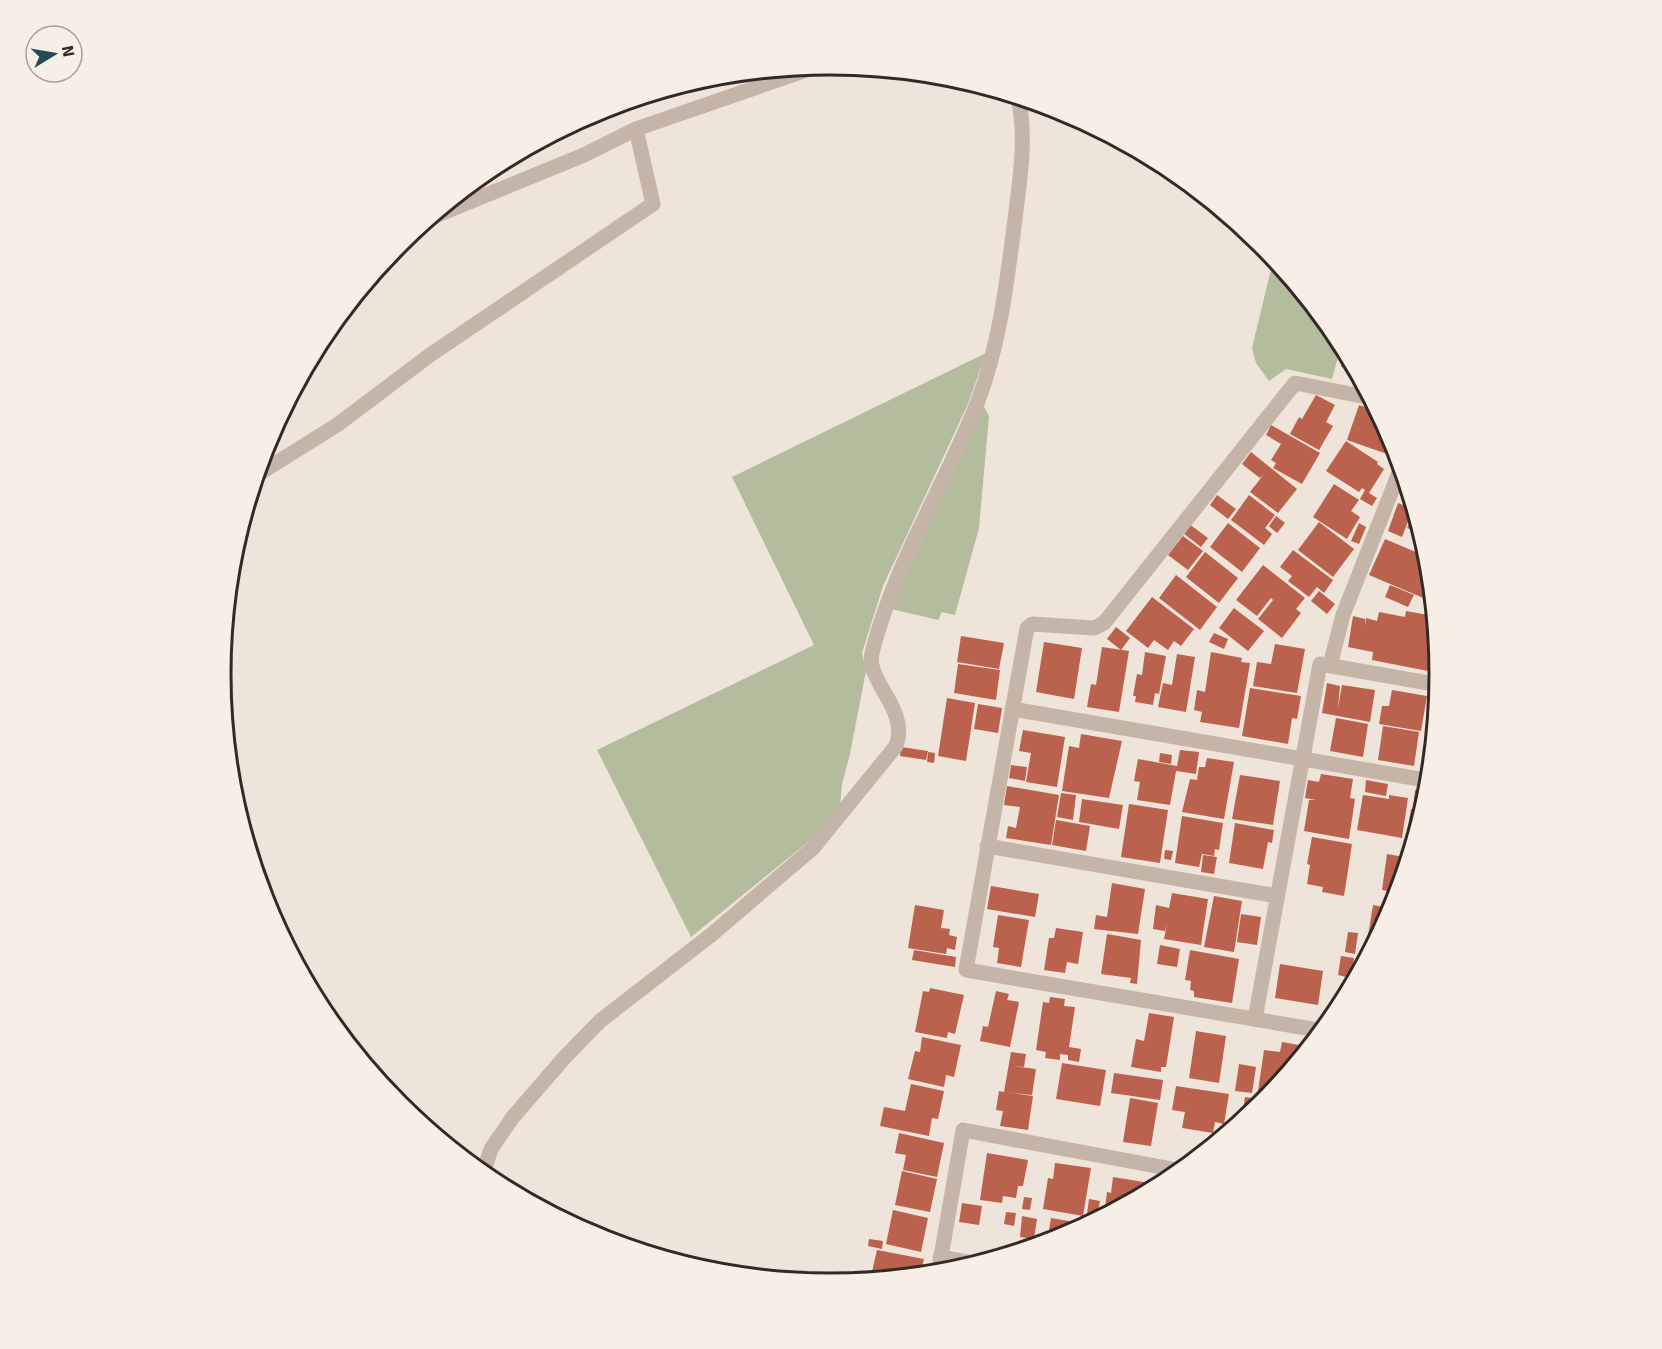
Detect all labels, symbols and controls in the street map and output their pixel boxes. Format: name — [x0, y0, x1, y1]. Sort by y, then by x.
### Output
north arrow — [24, 24, 84, 84]
text: N — [57, 44, 79, 59]

